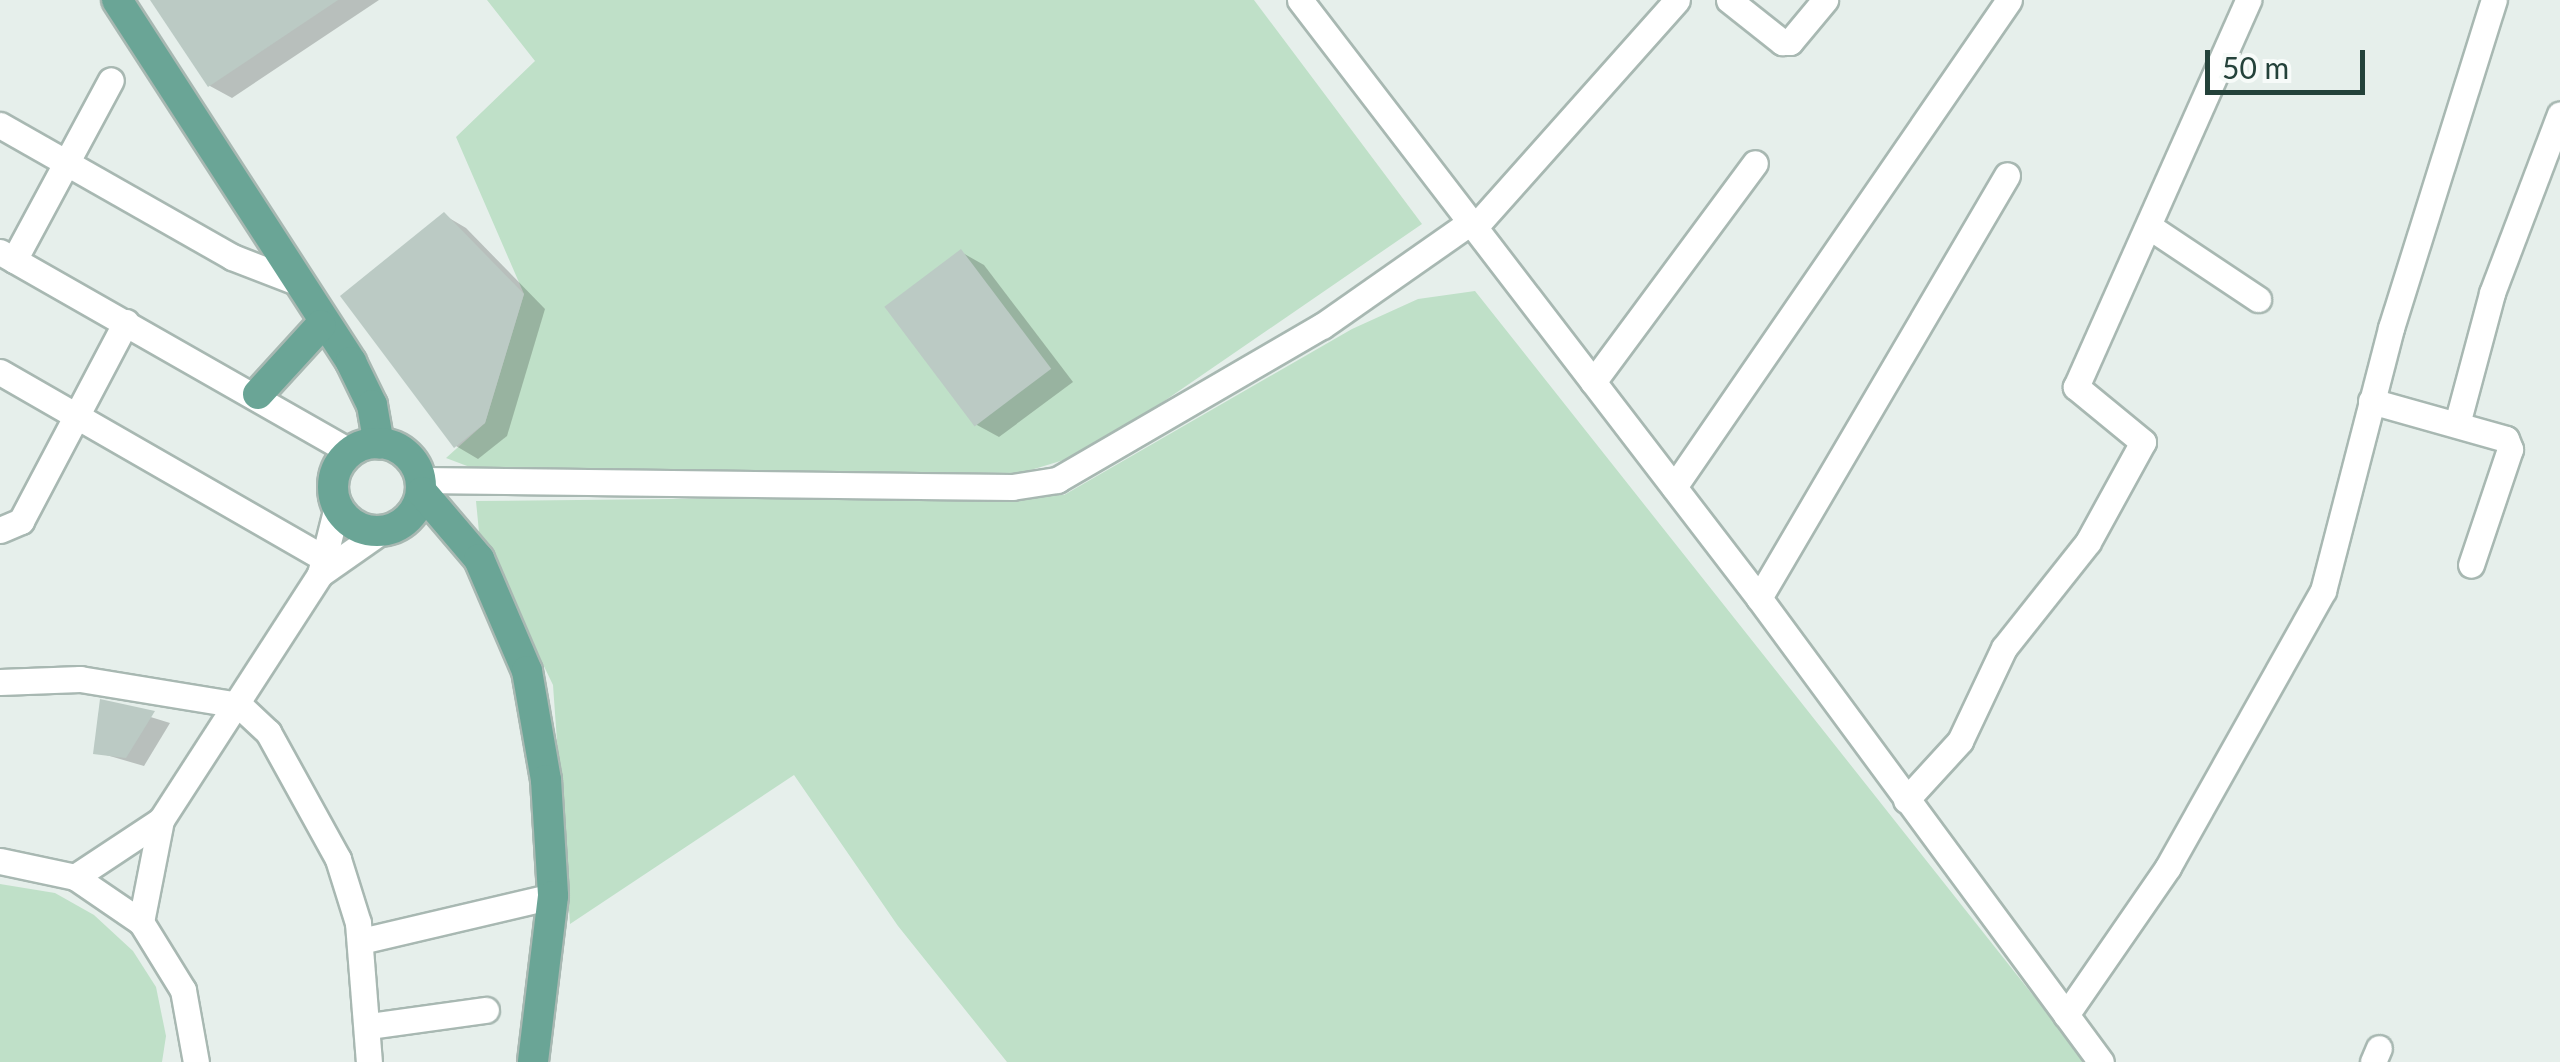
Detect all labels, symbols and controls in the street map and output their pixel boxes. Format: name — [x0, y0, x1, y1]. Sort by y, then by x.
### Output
scale bar — [2210, 30, 2370, 92]
text: 50 m — [2222, 49, 2289, 85]

